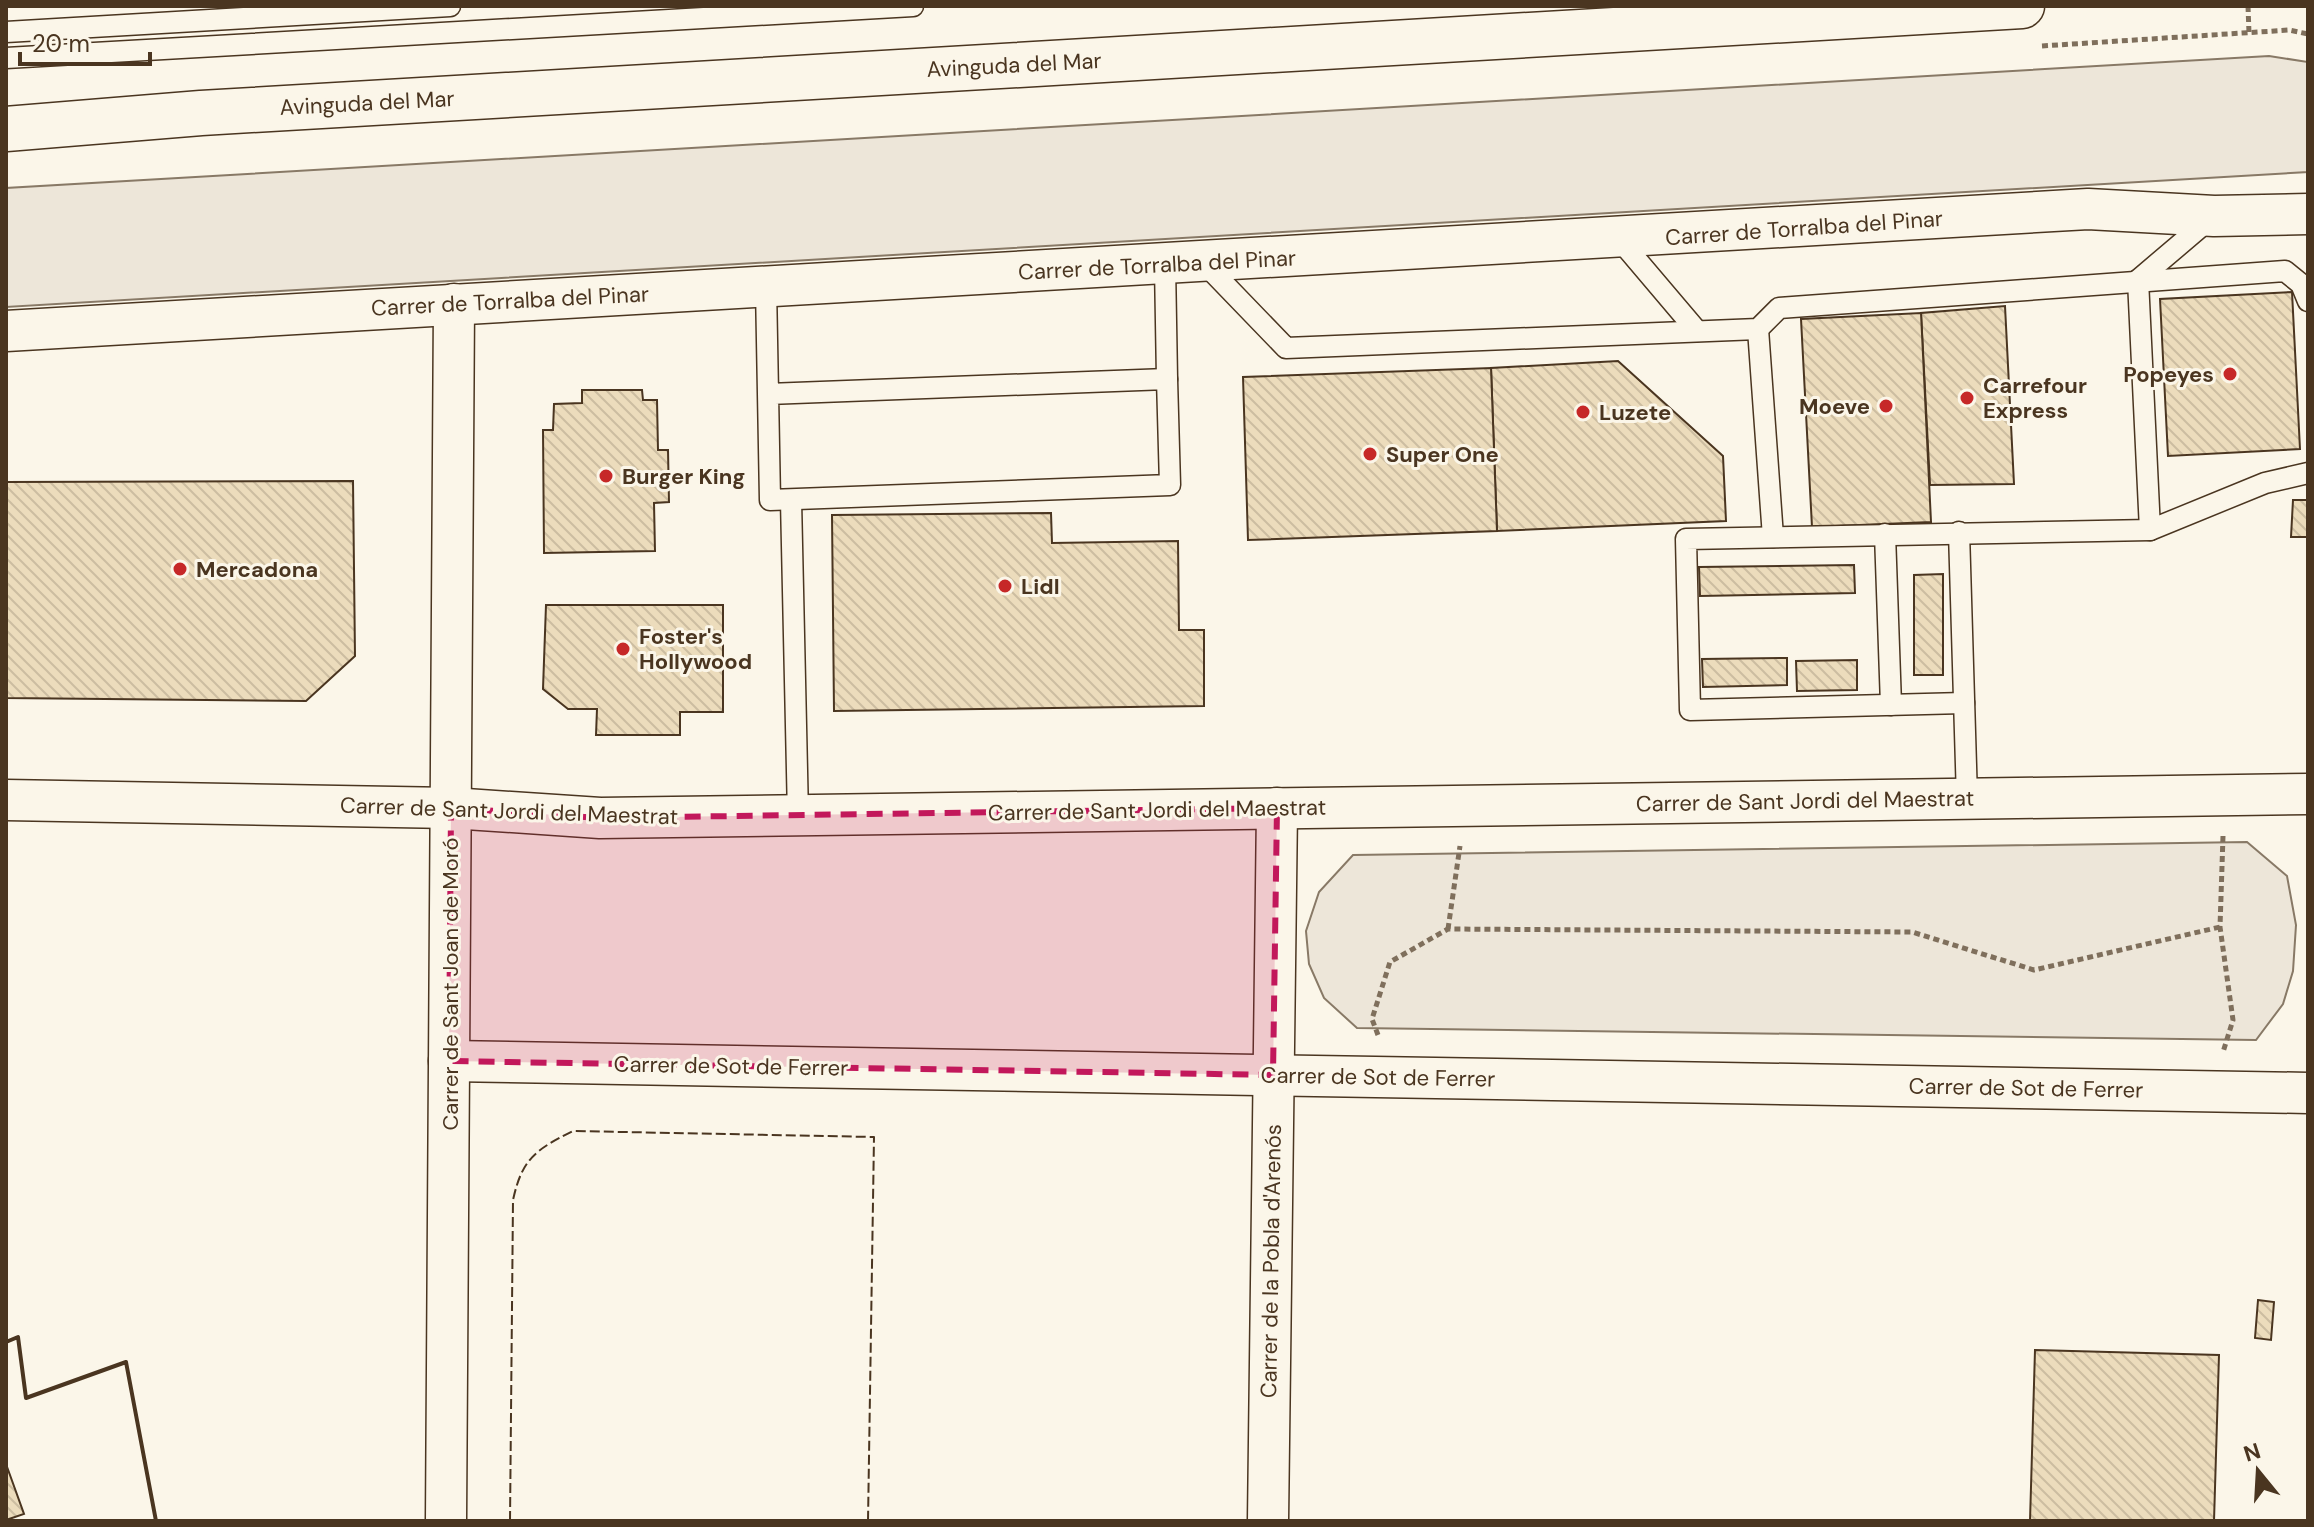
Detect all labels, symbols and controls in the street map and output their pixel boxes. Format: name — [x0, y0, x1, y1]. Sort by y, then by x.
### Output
scale bar — [20, 16, 150, 66]
text: 20 m — [32, 28, 90, 59]
street label: Avinguda del Mar — [926, 46, 1102, 84]
street label: Avinguda del Mar — [279, 84, 455, 122]
street label: Carrer de Torralba del Pinar — [1664, 204, 1944, 252]
street label: Carrer de Torralba del Pinar — [1017, 243, 1297, 287]
street label: Carrer de Torralba del Pinar — [370, 279, 650, 323]
place label: Popeyes — [2123, 360, 2214, 389]
marker: Popeyes — [2221, 365, 2239, 383]
place label: Carrefour Express — [1983, 371, 2087, 425]
marker: Carrefour Express — [1958, 389, 1976, 407]
place label: Moeve — [1799, 392, 1870, 421]
marker: Moeve — [1877, 397, 1895, 415]
place label: Luzete — [1599, 398, 1671, 427]
marker: Luzete — [1574, 403, 1592, 421]
place label: Super One — [1386, 440, 1499, 469]
marker: Super One — [1361, 445, 1379, 463]
place label: Burger King — [622, 462, 746, 491]
marker: Burger King — [597, 467, 615, 485]
place label: Mercadona — [196, 555, 318, 584]
marker: Mercadona — [171, 560, 189, 578]
place label: Lidl — [1021, 572, 1060, 601]
marker: Lidl — [996, 577, 1014, 595]
place label: Foster's Hollywood — [639, 622, 752, 676]
marker: Foster's Hollywood — [614, 640, 632, 658]
street label: Carrer de Sant Jordi del Maestrat — [1636, 784, 1974, 818]
street label: Carrer de Sant Jordi del Maestrat — [339, 791, 679, 831]
street label: Carrer de Sant Jordi del Maestrat — [988, 793, 1326, 827]
street label: Carrer de Sant Joan de Moró — [436, 837, 465, 1131]
street label: Carrer de Sot de Ferrer — [613, 1049, 849, 1083]
street label: Carrer de Sot de Ferrer — [1260, 1060, 1496, 1094]
street label: Carrer de Sot de Ferrer — [1908, 1071, 2144, 1105]
street label: Carrer de la Pobla d'Arenós — [1254, 1124, 1288, 1398]
north arrow — [2218, 1431, 2298, 1511]
text: N — [2240, 1436, 2264, 1469]

